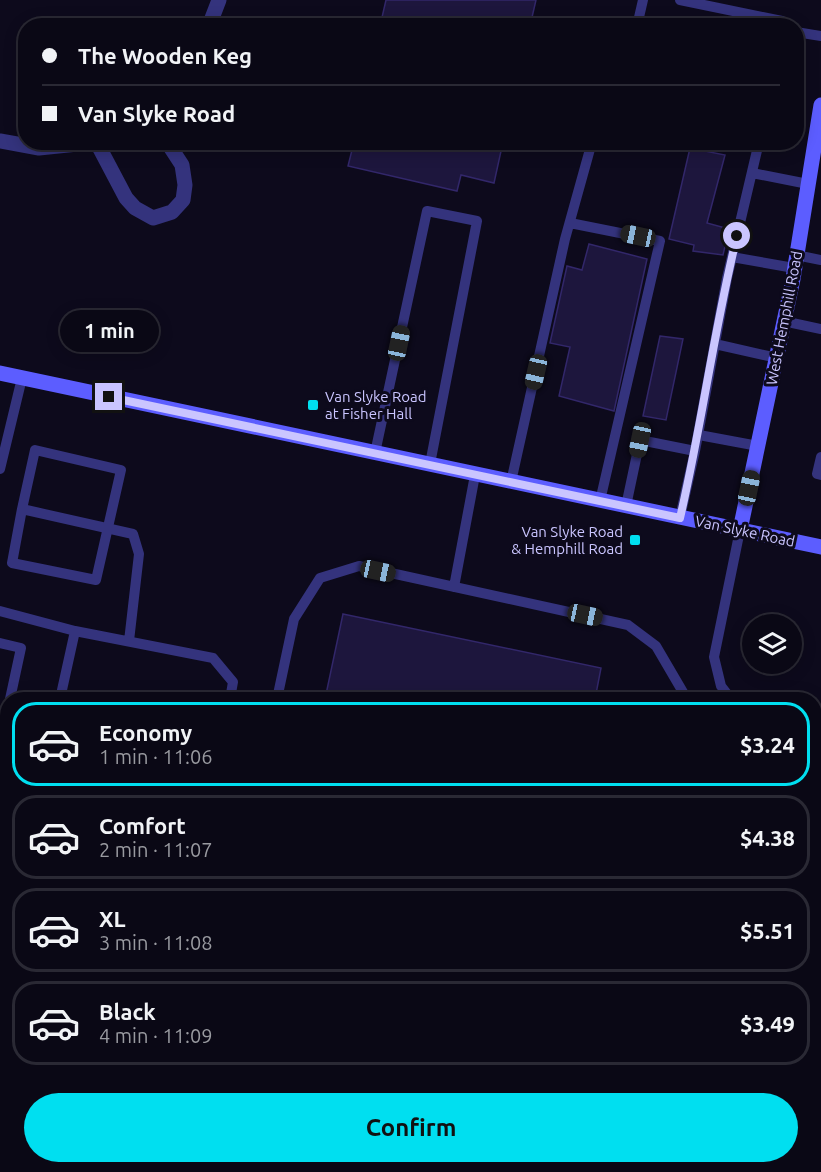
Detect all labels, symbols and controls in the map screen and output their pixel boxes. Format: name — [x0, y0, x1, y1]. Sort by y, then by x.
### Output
text: The Wooden Keg — [78, 43, 252, 68]
text: Van Slyke Road — [78, 101, 235, 126]
route start — [723, 222, 750, 249]
car — [619, 223, 657, 249]
street label: West Hemphill Road — [763, 249, 805, 387]
callout: 1 min — [60, 310, 158, 352]
text: 1 min — [84, 319, 135, 342]
car — [386, 324, 412, 362]
car — [523, 352, 549, 392]
route end — [95, 383, 122, 410]
place label: Van Slyke Road at Fisher Hall — [325, 388, 427, 422]
marker: Van Slyke Road at Fisher Hall — [306, 398, 320, 412]
car — [627, 421, 653, 459]
car — [736, 469, 762, 507]
street label: Van Slyke Road — [694, 512, 796, 550]
place label: Van Slyke Road & Hemphill Road — [511, 523, 623, 557]
marker: Van Slyke Road & Hemphill Road — [628, 533, 642, 547]
car — [359, 558, 397, 584]
car — [566, 602, 604, 628]
map controls — [742, 614, 802, 674]
button: layers — [742, 614, 802, 674]
icon: car — [27, 717, 81, 771]
text: Economy — [99, 720, 192, 745]
text: $3.24 — [740, 732, 795, 757]
text: 1 min · 11:06 — [99, 745, 213, 768]
icon: car — [27, 810, 81, 864]
text: Comfort — [99, 813, 186, 838]
text: $4.38 — [740, 825, 795, 850]
text: 2 min · 11:07 — [99, 838, 213, 861]
icon: car — [27, 903, 81, 957]
text: XL — [99, 906, 126, 931]
text: $5.51 — [740, 918, 795, 943]
text: 3 min · 11:08 — [99, 931, 213, 954]
icon: car — [27, 996, 81, 1050]
text: Black — [99, 999, 156, 1024]
text: $3.49 — [740, 1011, 795, 1036]
text: 4 min · 11:09 — [99, 1024, 213, 1047]
button: Confirm — [24, 1093, 798, 1162]

